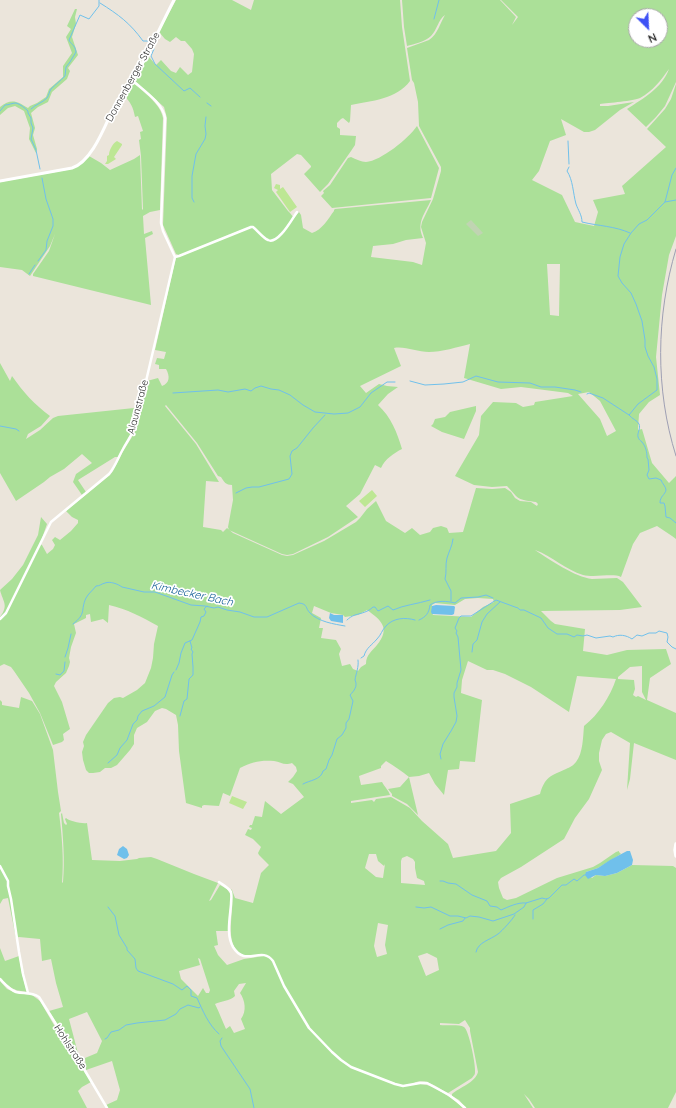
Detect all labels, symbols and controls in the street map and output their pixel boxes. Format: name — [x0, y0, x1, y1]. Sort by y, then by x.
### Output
north arrow — [628, 8, 668, 48]
street label: Donnenberger Straße — [103, 30, 163, 124]
text: N — [646, 30, 659, 46]
street label: Alaunstraße — [125, 379, 151, 435]
water label: Kimbecker Bach — [150, 579, 234, 609]
street label: Hohlstraße — [51, 1022, 89, 1072]

